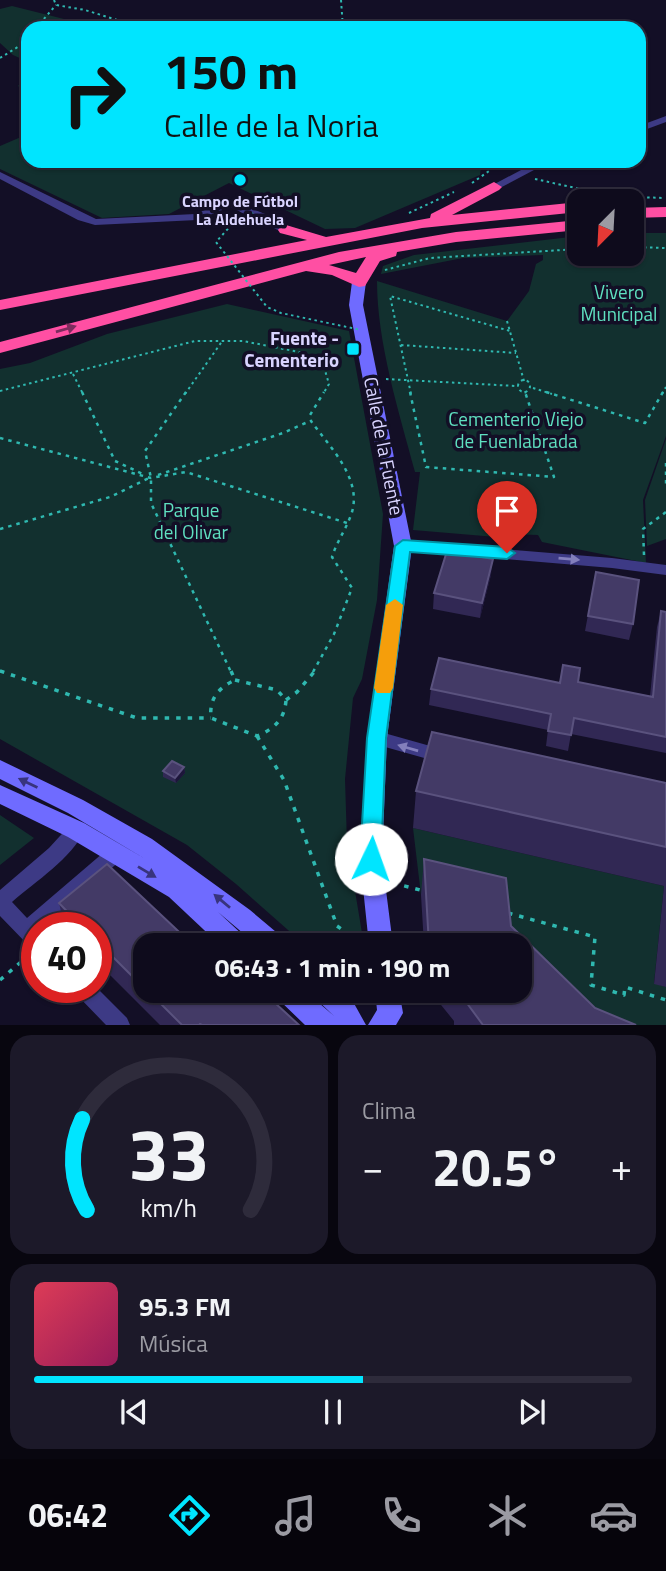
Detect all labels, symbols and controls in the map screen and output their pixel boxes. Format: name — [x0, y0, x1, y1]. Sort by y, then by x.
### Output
text: 150 m — [164, 33, 298, 108]
icon: right — [49, 49, 140, 140]
text: Calle de la Noria — [164, 101, 379, 149]
marker: Campo de Fútbol La Aldehuela — [232, 172, 248, 188]
place label: Campo de Fútbol La Aldehuela — [182, 189, 298, 231]
north arrow — [567, 189, 644, 266]
map controls — [567, 189, 644, 266]
park label: Vivero Municipal — [581, 277, 657, 328]
one-way arrow — [55, 323, 76, 333]
place label: Fuente - Cementerio — [244, 323, 339, 374]
marker: Fuente - Cementerio — [345, 341, 361, 357]
street label: Calle de la Fuente — [357, 374, 412, 517]
park label: Cementerio Viejo de Fuenlabrada — [448, 404, 584, 455]
pin — [477, 481, 537, 553]
icon: arrive — [488, 492, 526, 530]
park label: Parque del Olivar — [154, 495, 229, 546]
one-way arrow — [558, 554, 580, 565]
one-way arrow — [397, 742, 418, 752]
one-way arrow — [18, 777, 38, 789]
position arrow — [334, 822, 408, 896]
one-way arrow — [137, 865, 156, 878]
one-way arrow — [213, 894, 230, 909]
speed limit sign: 40 — [21, 912, 112, 1003]
text: 06:43 · 1 min · 190 m — [215, 948, 450, 987]
text: Clima — [362, 1093, 416, 1128]
text: 33 — [128, 1099, 210, 1209]
text: 20.5° — [432, 1127, 562, 1206]
text: − — [362, 1138, 383, 1196]
text: + — [611, 1138, 632, 1196]
text: km/h — [141, 1189, 197, 1227]
text: 95.3 FM — [139, 1287, 231, 1326]
text: Música — [139, 1326, 208, 1361]
icon: previous — [115, 1393, 153, 1431]
icon: pause — [314, 1393, 352, 1431]
icon: next — [513, 1393, 551, 1431]
text: 06:42 — [28, 1491, 108, 1539]
icon: directions — [165, 1491, 214, 1540]
icon: music — [271, 1491, 320, 1540]
icon: phone — [377, 1491, 426, 1540]
icon: climate — [483, 1491, 532, 1540]
icon: car — [589, 1491, 638, 1540]

